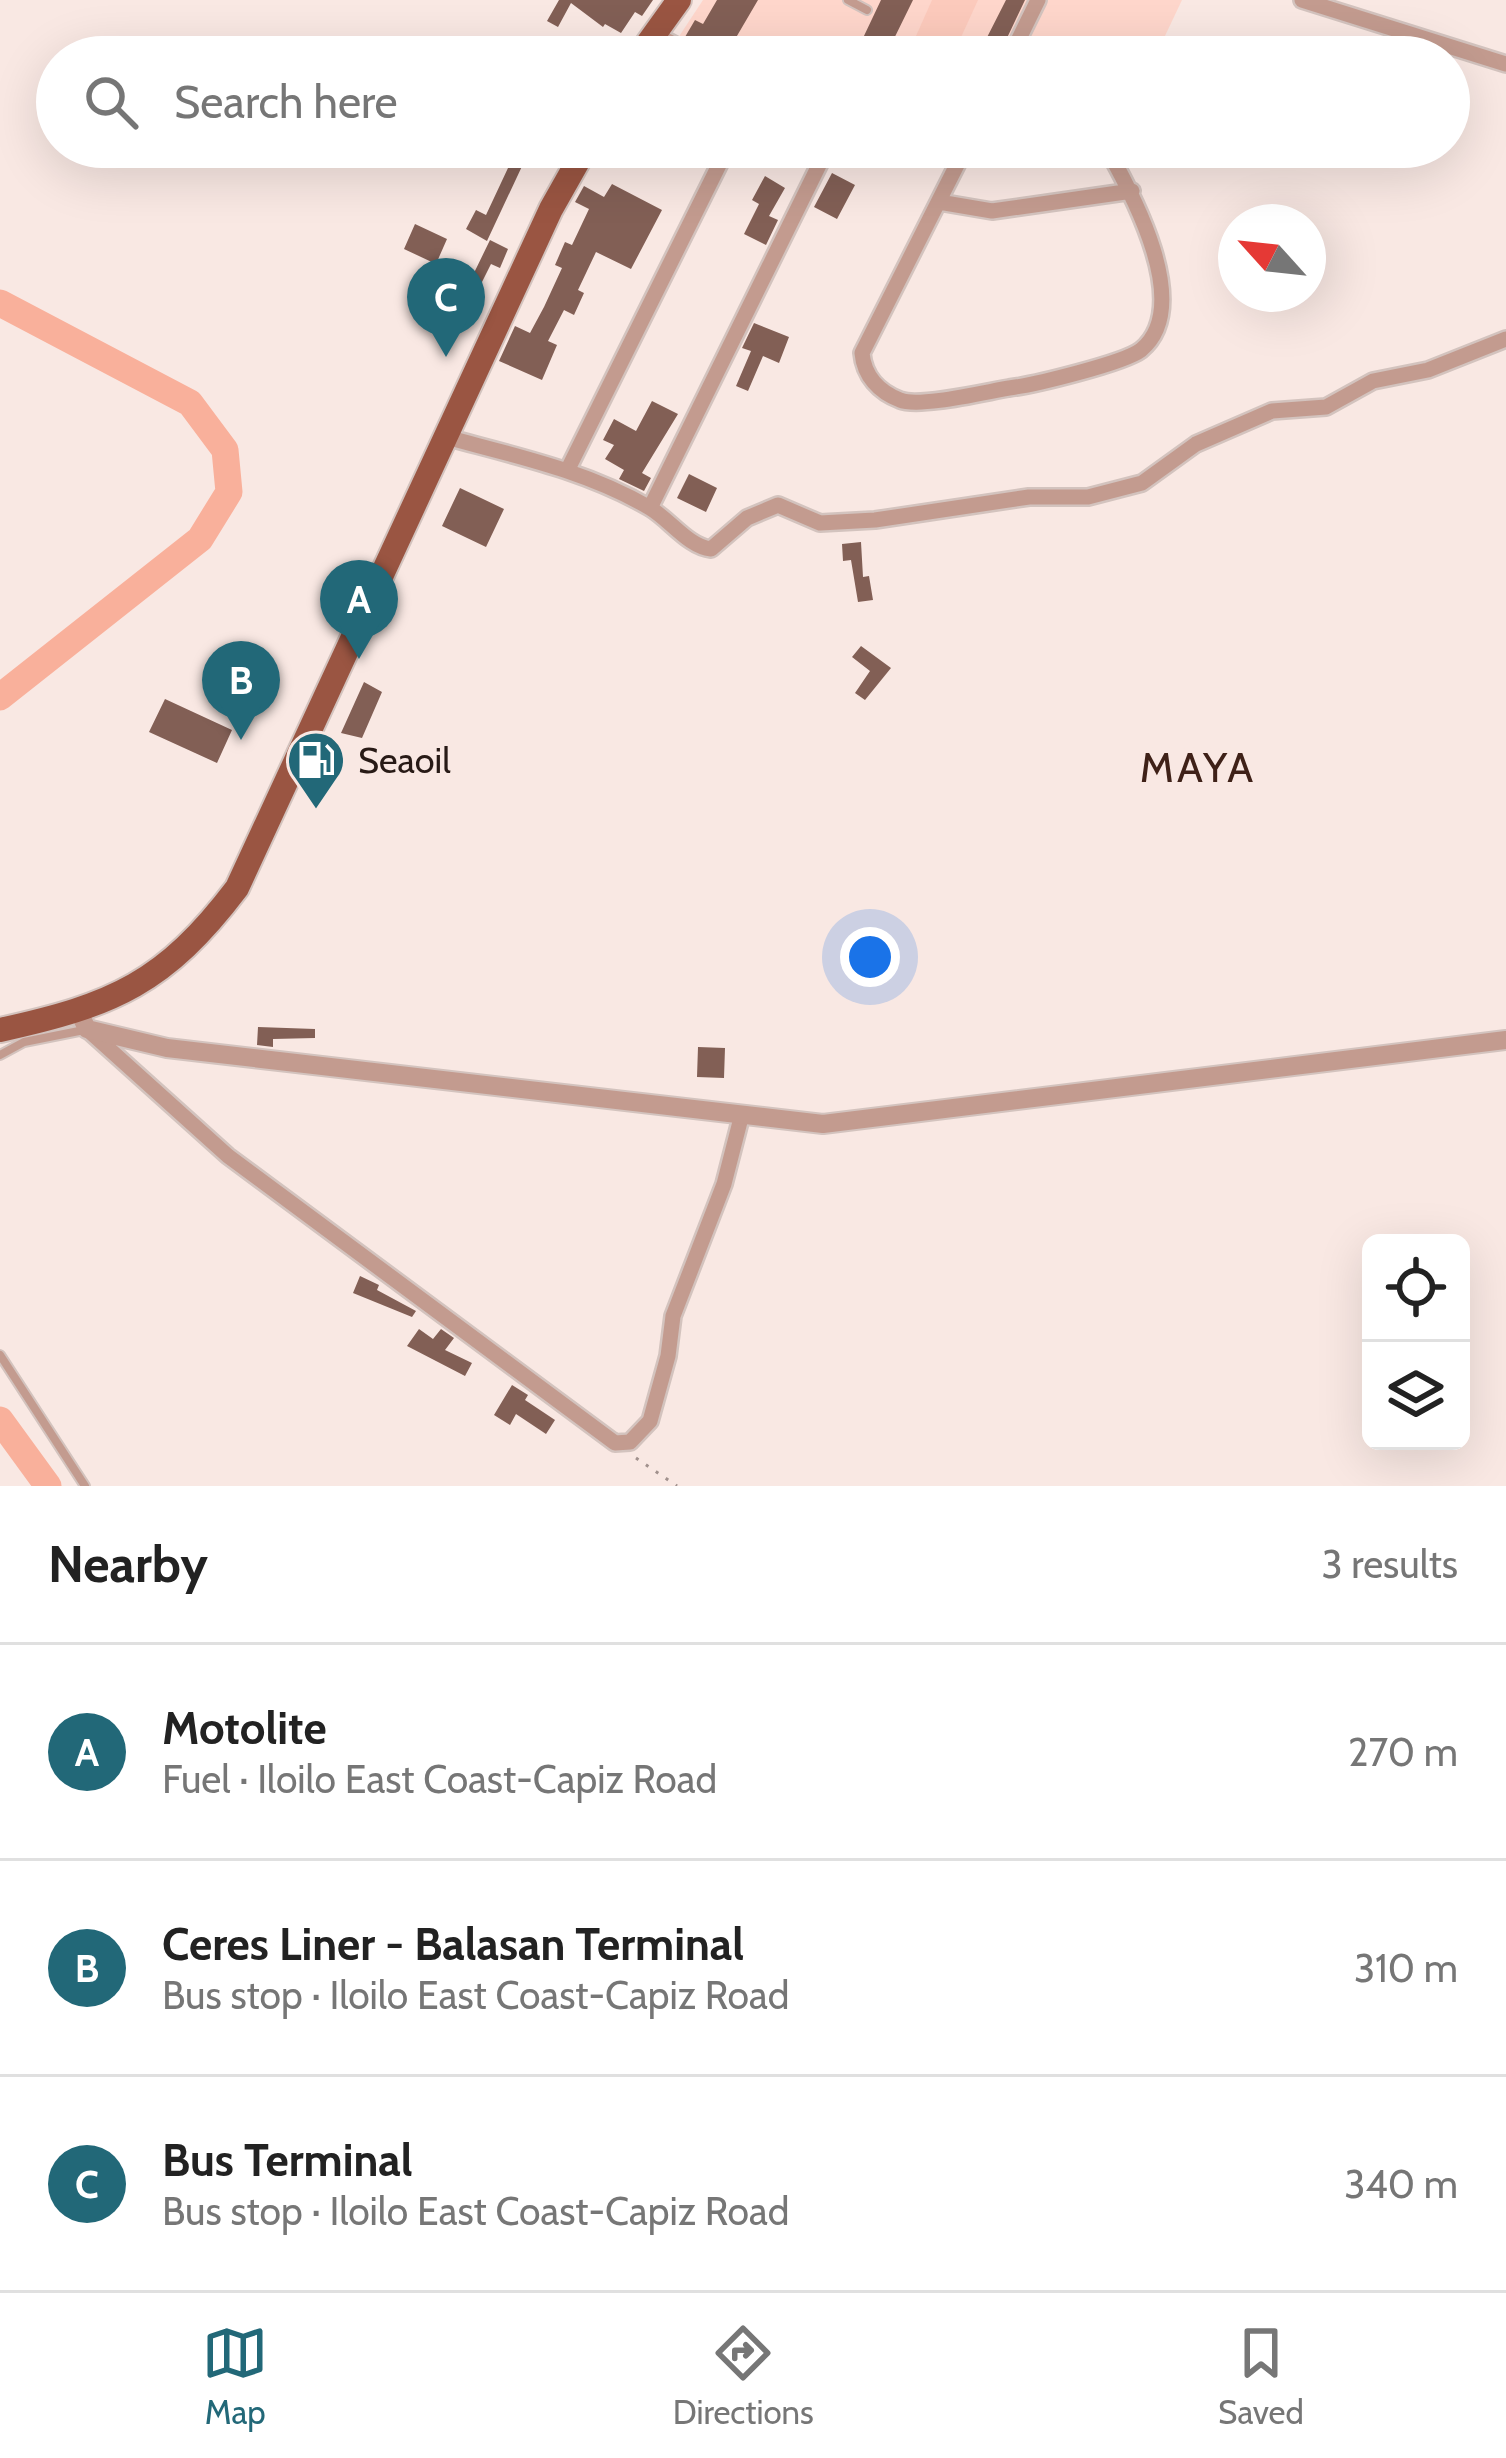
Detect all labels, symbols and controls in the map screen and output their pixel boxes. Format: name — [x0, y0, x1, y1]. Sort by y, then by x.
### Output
search box — [36, 36, 1470, 168]
icon: search — [78, 69, 144, 135]
text: Search here — [174, 75, 398, 129]
north arrow — [1218, 204, 1326, 312]
pin: C — [407, 258, 485, 357]
pin: A — [320, 560, 398, 659]
pin: B — [202, 641, 280, 740]
fuel station icon: Seaoil — [285, 729, 347, 811]
place label: Seaoil — [358, 738, 451, 782]
district label: MAYA — [1140, 741, 1256, 793]
your location — [840, 927, 900, 987]
map controls — [1362, 1234, 1470, 1450]
button: locate — [1362, 1234, 1470, 1342]
button: layers — [1362, 1342, 1470, 1450]
text: Nearby — [48, 1533, 208, 1595]
text: 3 results — [1321, 1540, 1458, 1588]
text: Motolite — [162, 1701, 327, 1755]
text: A — [75, 1728, 99, 1776]
text: 270 m — [1348, 1728, 1458, 1776]
text: Fuel · Iloilo East Coast-Capiz Road — [162, 1755, 717, 1803]
text: Ceres Liner - Balasan Terminal — [162, 1917, 744, 1971]
text: B — [75, 1944, 99, 1992]
text: 310 m — [1354, 1944, 1458, 1992]
text: Bus stop · Iloilo East Coast-Capiz Road — [162, 1971, 789, 2019]
text: Bus Terminal — [162, 2133, 413, 2187]
text: C — [75, 2160, 99, 2208]
text: 340 m — [1344, 2160, 1458, 2208]
text: Bus stop · Iloilo East Coast-Capiz Road — [162, 2187, 789, 2235]
tab: Map — [202, 2320, 268, 2432]
tab: Directions — [673, 2320, 814, 2432]
tab: Saved — [1218, 2320, 1304, 2432]

